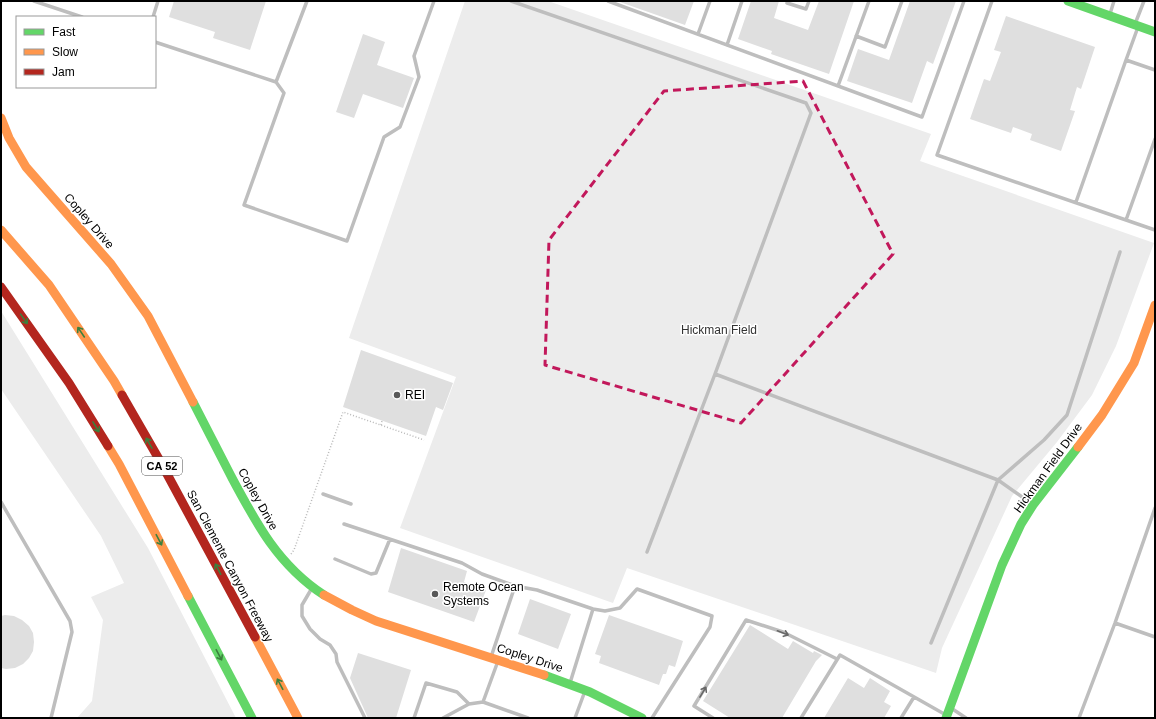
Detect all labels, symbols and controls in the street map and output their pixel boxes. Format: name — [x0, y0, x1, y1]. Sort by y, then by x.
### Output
legend — [16, 16, 156, 88]
text: Fast — [52, 25, 76, 39]
text: Slow — [52, 45, 78, 59]
text: Jam — [52, 65, 75, 79]
street label: Copley Drive — [61, 190, 117, 252]
one-way arrow — [20, 313, 28, 324]
park label: Hickman Field — [681, 323, 757, 337]
one-way arrow — [77, 327, 85, 338]
place label: REI — [405, 388, 425, 402]
marker: REI — [392, 390, 402, 400]
street label: Hickman Field Drive — [1011, 420, 1085, 516]
one-way arrow — [92, 421, 100, 432]
one-way arrow — [145, 437, 153, 449]
road number: CA 52 — [142, 457, 182, 475]
street label: Copley Drive — [235, 466, 281, 533]
street label: San Clemente Canyon Freeway — [184, 488, 276, 644]
one-way arrow — [155, 534, 163, 546]
one-way arrow — [214, 563, 222, 575]
place label: Remote Ocean Systems — [443, 580, 524, 608]
marker: Remote Ocean Systems — [430, 589, 440, 599]
one-way arrow — [776, 629, 788, 637]
street label: Copley Drive — [495, 641, 565, 675]
one-way arrow — [216, 649, 223, 661]
one-way arrow — [275, 678, 283, 690]
one-way arrow — [699, 686, 707, 698]

